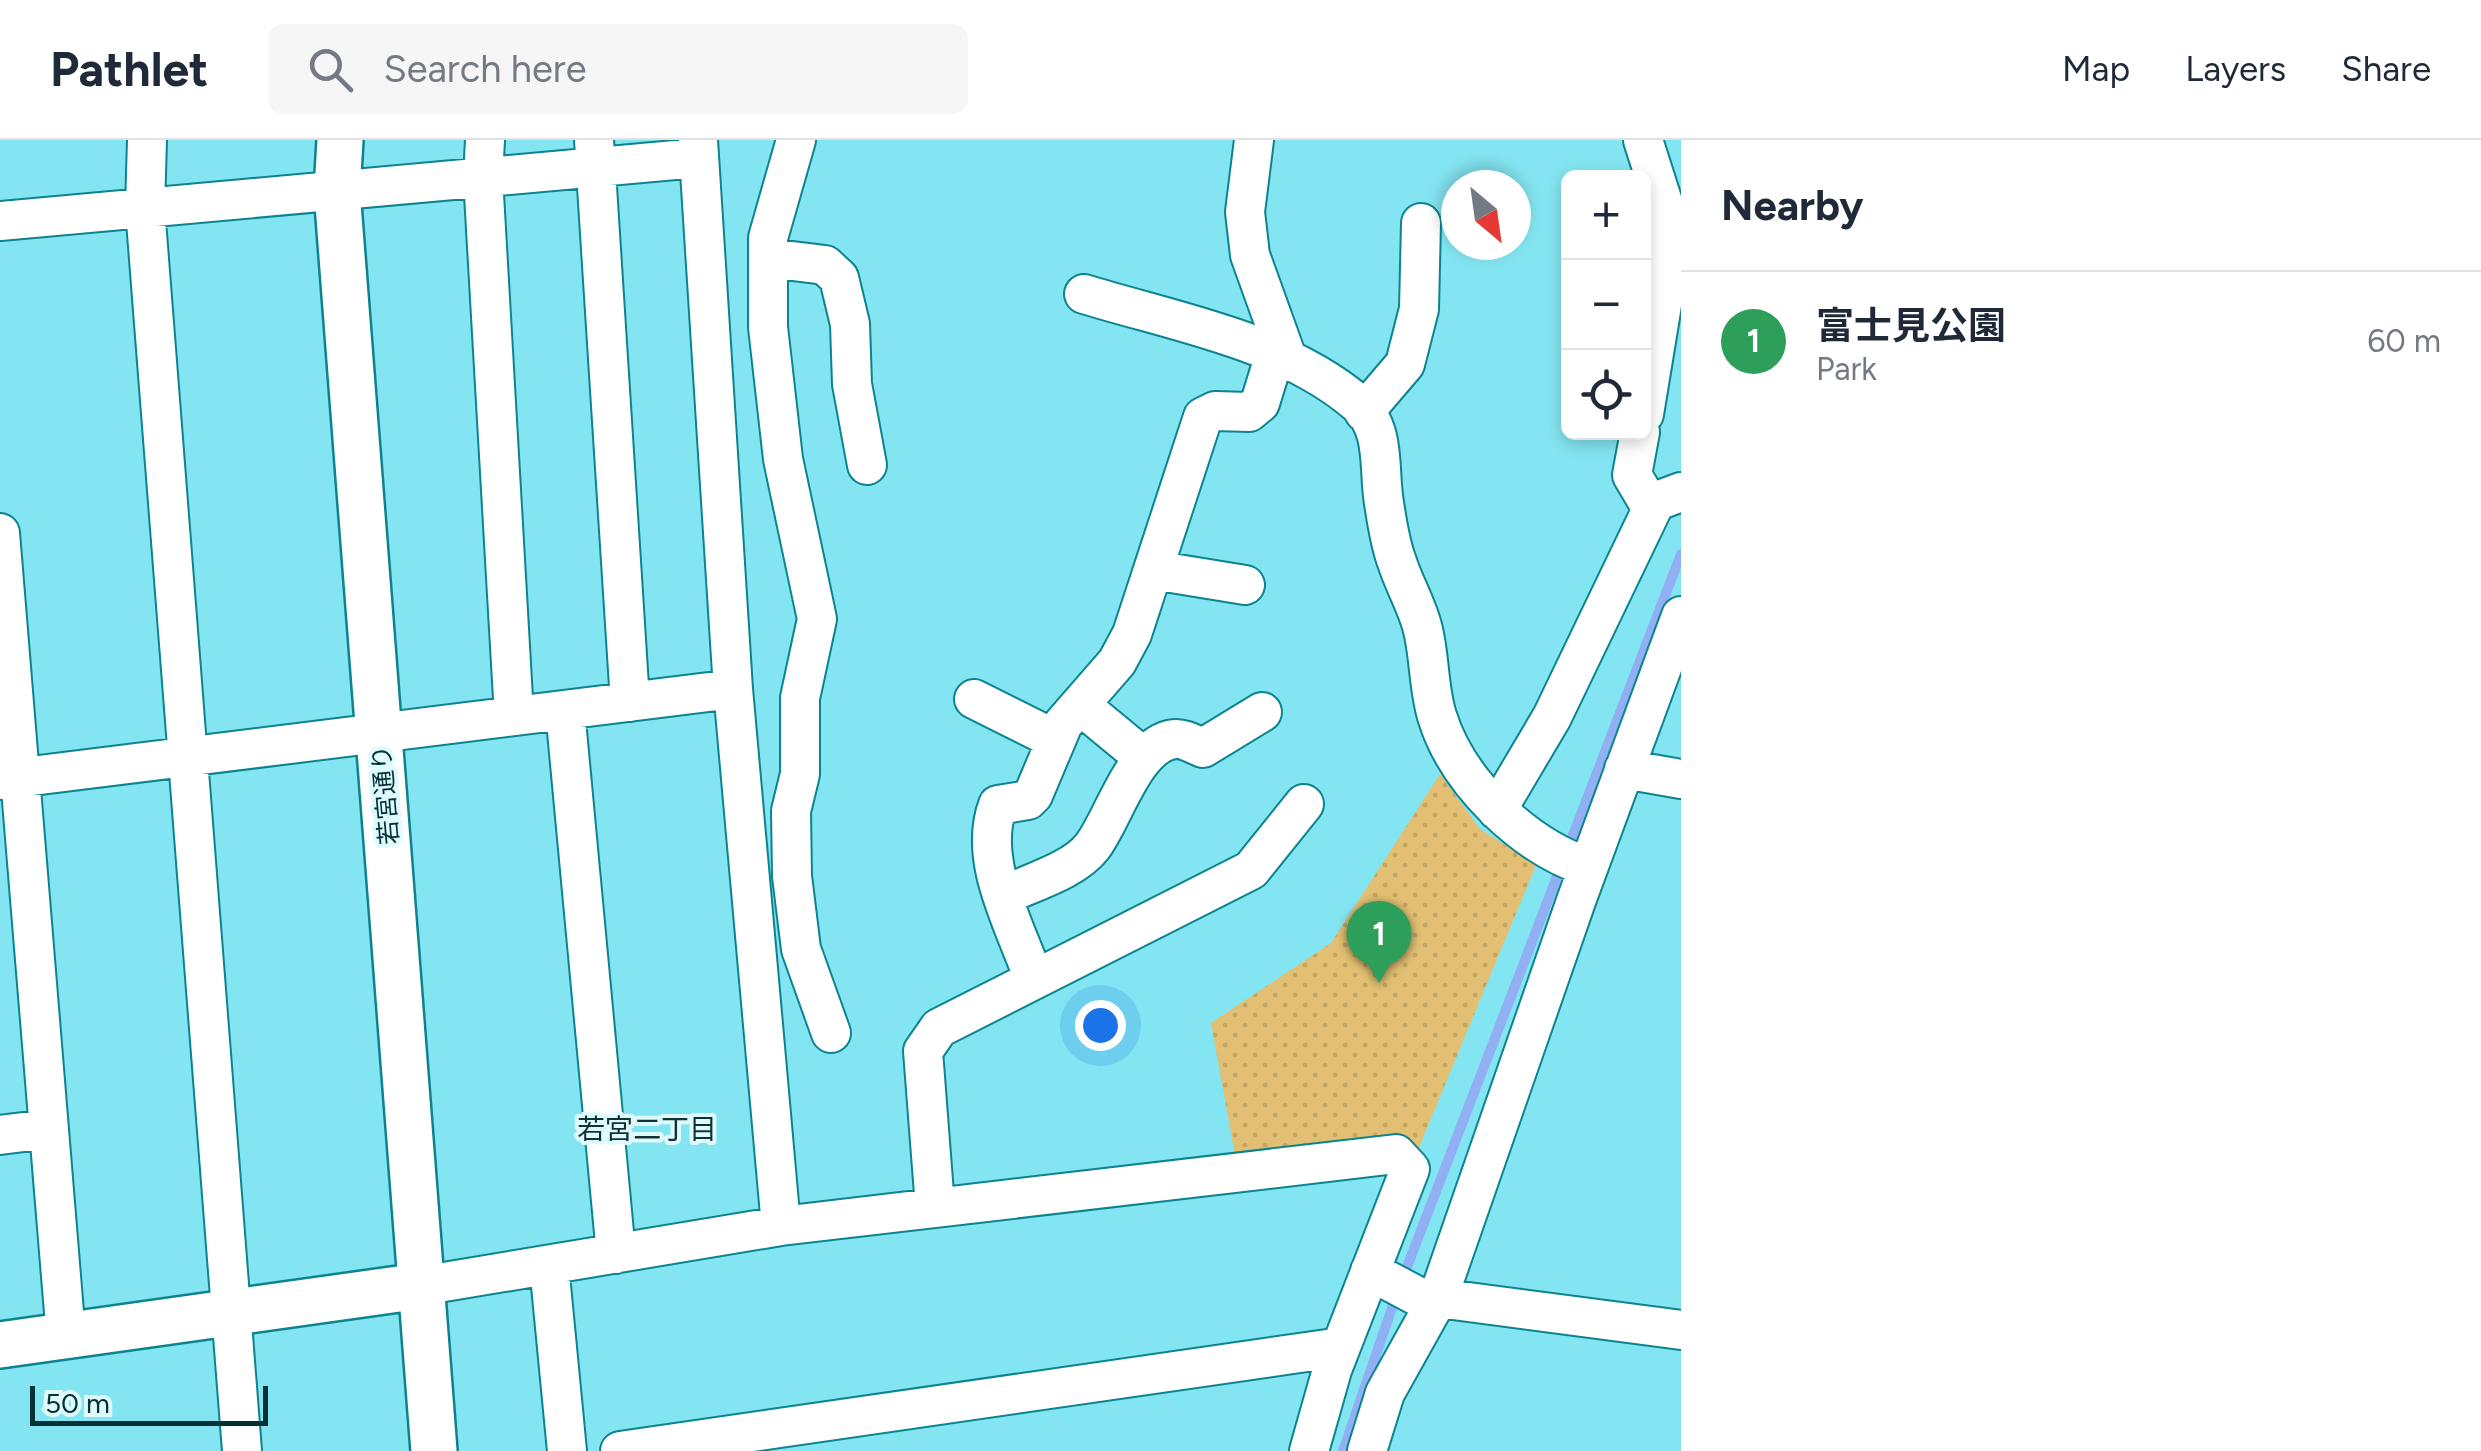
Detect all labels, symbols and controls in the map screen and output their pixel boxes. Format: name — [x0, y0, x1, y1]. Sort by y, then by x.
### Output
search box — [268, 24, 968, 114]
text: Pathlet — [50, 40, 208, 98]
icon: search — [303, 42, 358, 97]
text: Search here — [383, 46, 586, 92]
text: Map — [2062, 48, 2130, 90]
text: Layers — [2185, 48, 2286, 90]
text: Share — [2341, 48, 2431, 90]
north arrow — [1441, 170, 1531, 260]
map controls — [1561, 170, 1651, 440]
button: + — [1561, 170, 1651, 260]
text: Nearby — [1721, 180, 1863, 231]
button: − — [1561, 260, 1651, 350]
text: 富士見公園 — [1816, 303, 2006, 349]
text: 1 — [1747, 322, 1760, 360]
text: 60 m — [2367, 322, 2441, 360]
button: locate — [1561, 350, 1651, 440]
text: Park — [1816, 350, 1877, 388]
street label: 若宮通り — [366, 744, 404, 846]
pin: 1 — [1346, 900, 1412, 983]
your location — [1075, 1000, 1126, 1051]
district label: 若宮二丁目 — [577, 1112, 717, 1146]
scale bar — [30, 1381, 268, 1426]
text: 50 m — [45, 1386, 110, 1420]

